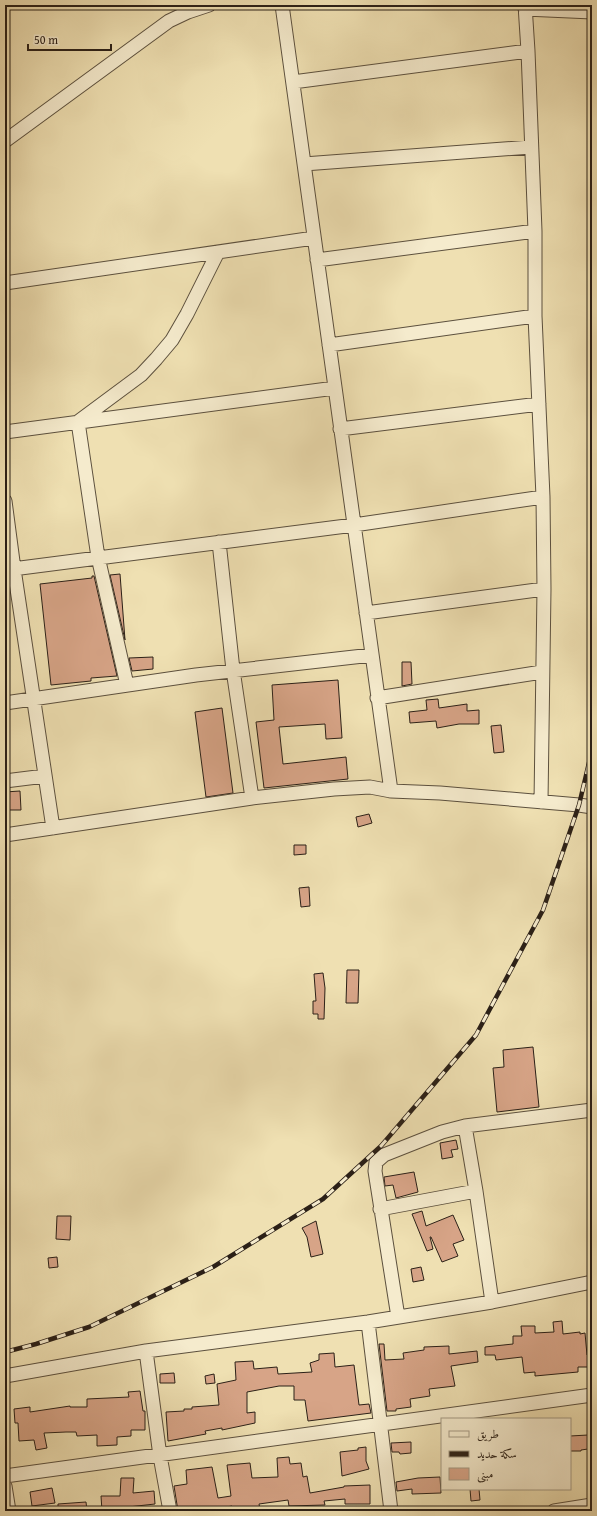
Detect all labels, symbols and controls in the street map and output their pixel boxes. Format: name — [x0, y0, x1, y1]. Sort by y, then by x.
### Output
scale bar — [28, 26, 111, 52]
text: 50 m — [34, 31, 58, 48]
legend — [441, 1418, 571, 1490]
text: طريق — [477, 1425, 499, 1442]
text: سكة حديد — [477, 1445, 517, 1462]
text: مبنى — [477, 1465, 493, 1483]

